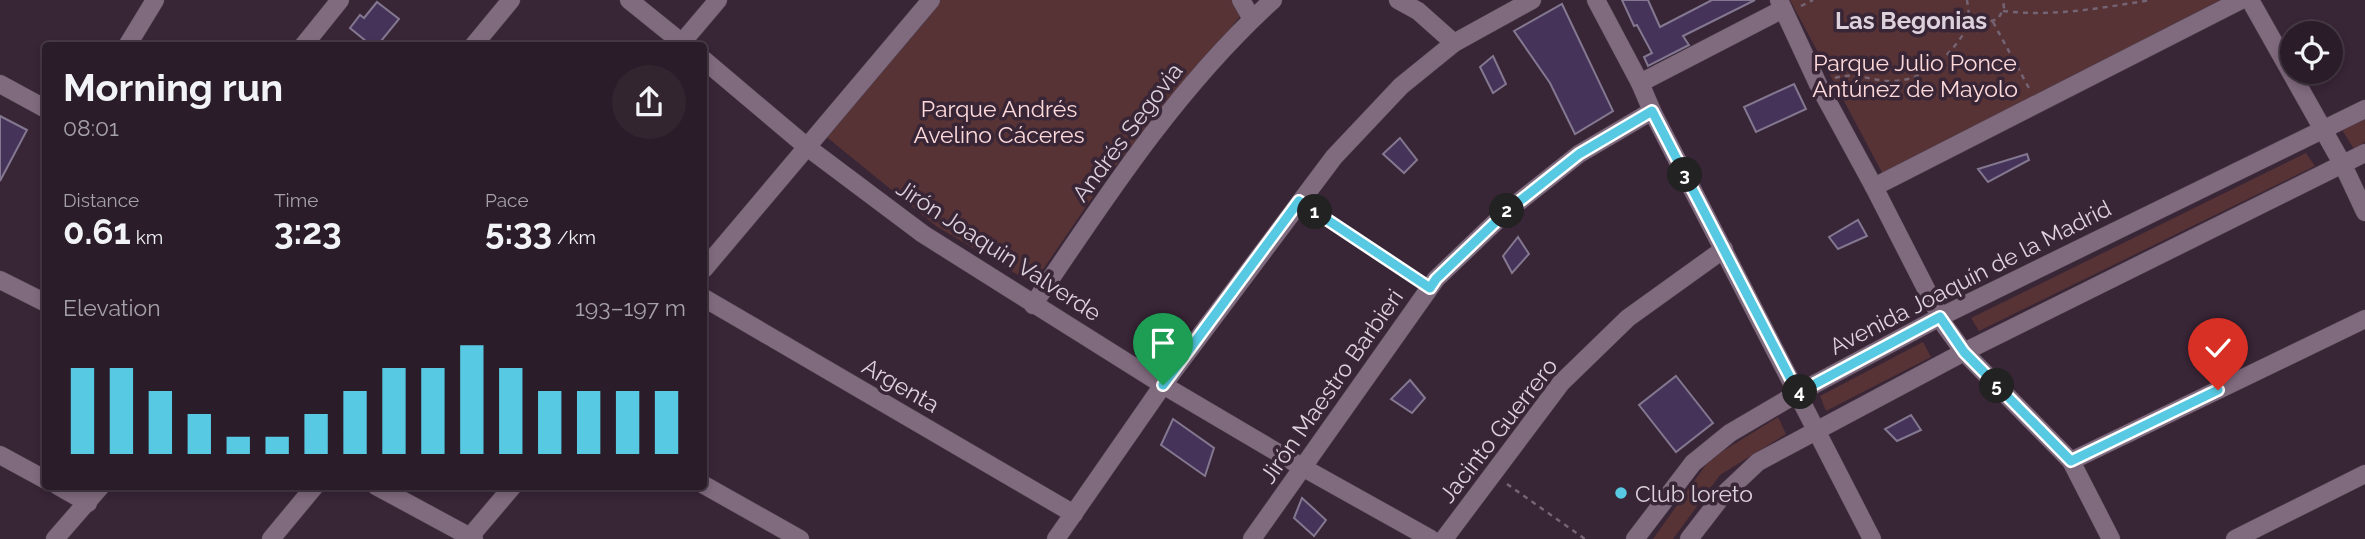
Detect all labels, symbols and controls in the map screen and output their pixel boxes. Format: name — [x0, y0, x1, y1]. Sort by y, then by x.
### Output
district label: Las Begonias — [1835, 6, 1987, 35]
map controls — [2280, 21, 2343, 84]
button: locate — [2280, 21, 2343, 84]
park label: Parque Julio Ponce Antúnez de Mayolo — [1812, 49, 2018, 102]
street label: Andrés Segovia — [1066, 58, 1188, 206]
text: Morning run — [63, 65, 283, 110]
button: share — [612, 65, 686, 139]
park label: Parque Andrés Avelino Cáceres — [913, 95, 1085, 148]
text: 08:01 — [63, 114, 119, 141]
pin: 3 — [1668, 158, 1702, 192]
text: 3 — [1679, 163, 1690, 185]
street label: Jirón Joaquin Valverde — [892, 174, 1106, 326]
text: Distance — [63, 189, 139, 211]
text: Time — [274, 189, 318, 211]
text: Pace — [485, 189, 529, 211]
pin: 1 — [1298, 194, 1332, 230]
pin: 2 — [1490, 194, 1524, 228]
street label: Avenida Joaquín de la Madrid — [1825, 194, 2115, 360]
text: 2 — [1501, 199, 1512, 221]
text: 1 — [1310, 200, 1319, 222]
text: 0.61 — [63, 211, 131, 252]
text: 3:23 — [274, 211, 341, 252]
text: 5:33 — [485, 211, 552, 252]
text: km — [131, 226, 163, 248]
text: /km — [552, 226, 596, 248]
street label: Jirón Maestro Barbieri — [1254, 284, 1408, 488]
text: Elevation — [63, 294, 161, 321]
text: 193–197 m — [575, 294, 686, 321]
pin — [1133, 313, 1193, 385]
pin — [2188, 318, 2248, 390]
icon: arrive — [1144, 324, 1182, 362]
icon: check — [2199, 329, 2237, 367]
street label: Argenta — [858, 352, 944, 418]
street label: Jacinto Guerrero — [1433, 352, 1563, 508]
pin: 5 — [1980, 368, 2014, 404]
pin: 4 — [1783, 374, 1818, 410]
text: 5 — [1991, 374, 2002, 396]
text: 4 — [1794, 380, 1805, 402]
place label: Club loreto — [1635, 480, 1753, 507]
marker: Club loreto — [1613, 485, 1629, 501]

